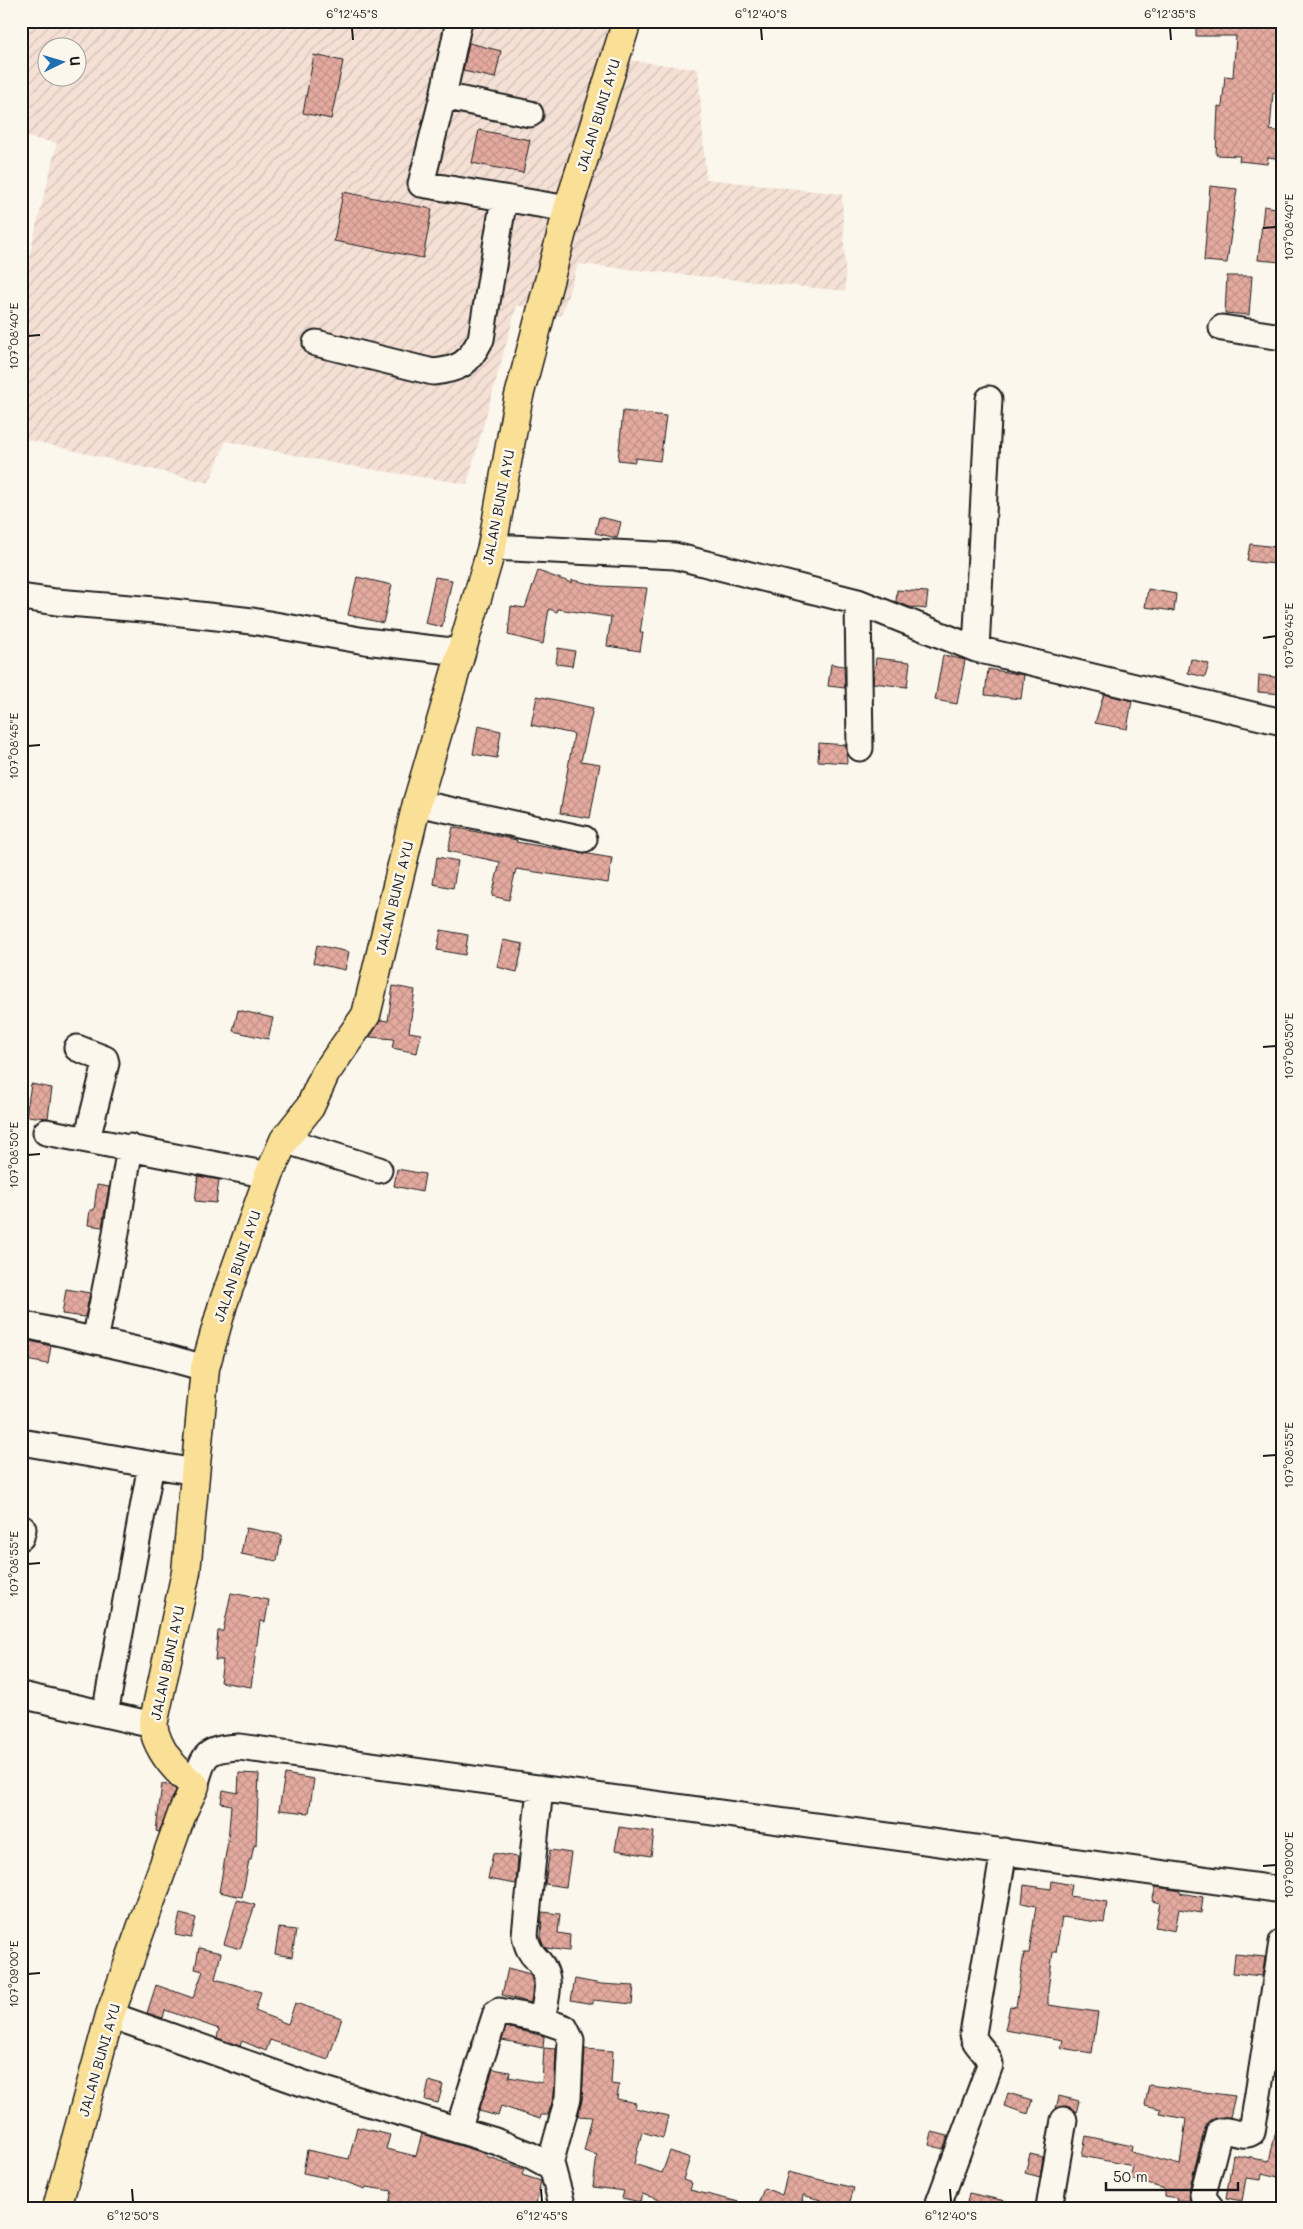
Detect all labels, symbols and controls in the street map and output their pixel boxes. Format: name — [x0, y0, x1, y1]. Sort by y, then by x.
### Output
text: 6°12'45"S — [326, 5, 378, 21]
text: 6°12'40"S — [735, 5, 787, 21]
text: 6°12'35"S — [1144, 5, 1196, 21]
north arrow — [38, 38, 88, 88]
text: U — [66, 55, 85, 67]
street label: JALAN BUNI AYU — [572, 57, 624, 173]
text: 107°08'40"E — [1280, 193, 1296, 260]
text: 107°08'40"E — [5, 302, 21, 369]
street label: JALAN BUNI AYU — [478, 448, 518, 566]
text: 107°08'45"E — [1280, 603, 1296, 669]
text: 107°08'45"E — [5, 713, 21, 779]
street label: JALAN BUNI AYU — [371, 839, 417, 957]
text: 107°08'50"E — [1280, 1012, 1296, 1079]
text: 107°08'50"E — [5, 1121, 21, 1188]
street label: JALAN BUNI AYU — [209, 1208, 265, 1324]
text: 107°08'55"E — [1280, 1422, 1296, 1488]
text: 107°08'55"E — [5, 1531, 21, 1597]
street label: JALAN BUNI AYU — [146, 1604, 188, 1722]
text: 107°09'00"E — [1280, 1831, 1296, 1899]
text: 107°09'00"E — [5, 1940, 21, 2008]
street label: JALAN BUNI AYU — [74, 2001, 124, 2119]
scale bar — [1106, 2159, 1238, 2191]
text: 50 m — [1113, 2166, 1148, 2186]
text: 6°12'50"S — [107, 2207, 159, 2223]
text: 6°12'45"S — [516, 2207, 568, 2223]
text: 6°12'40"S — [925, 2207, 977, 2223]

